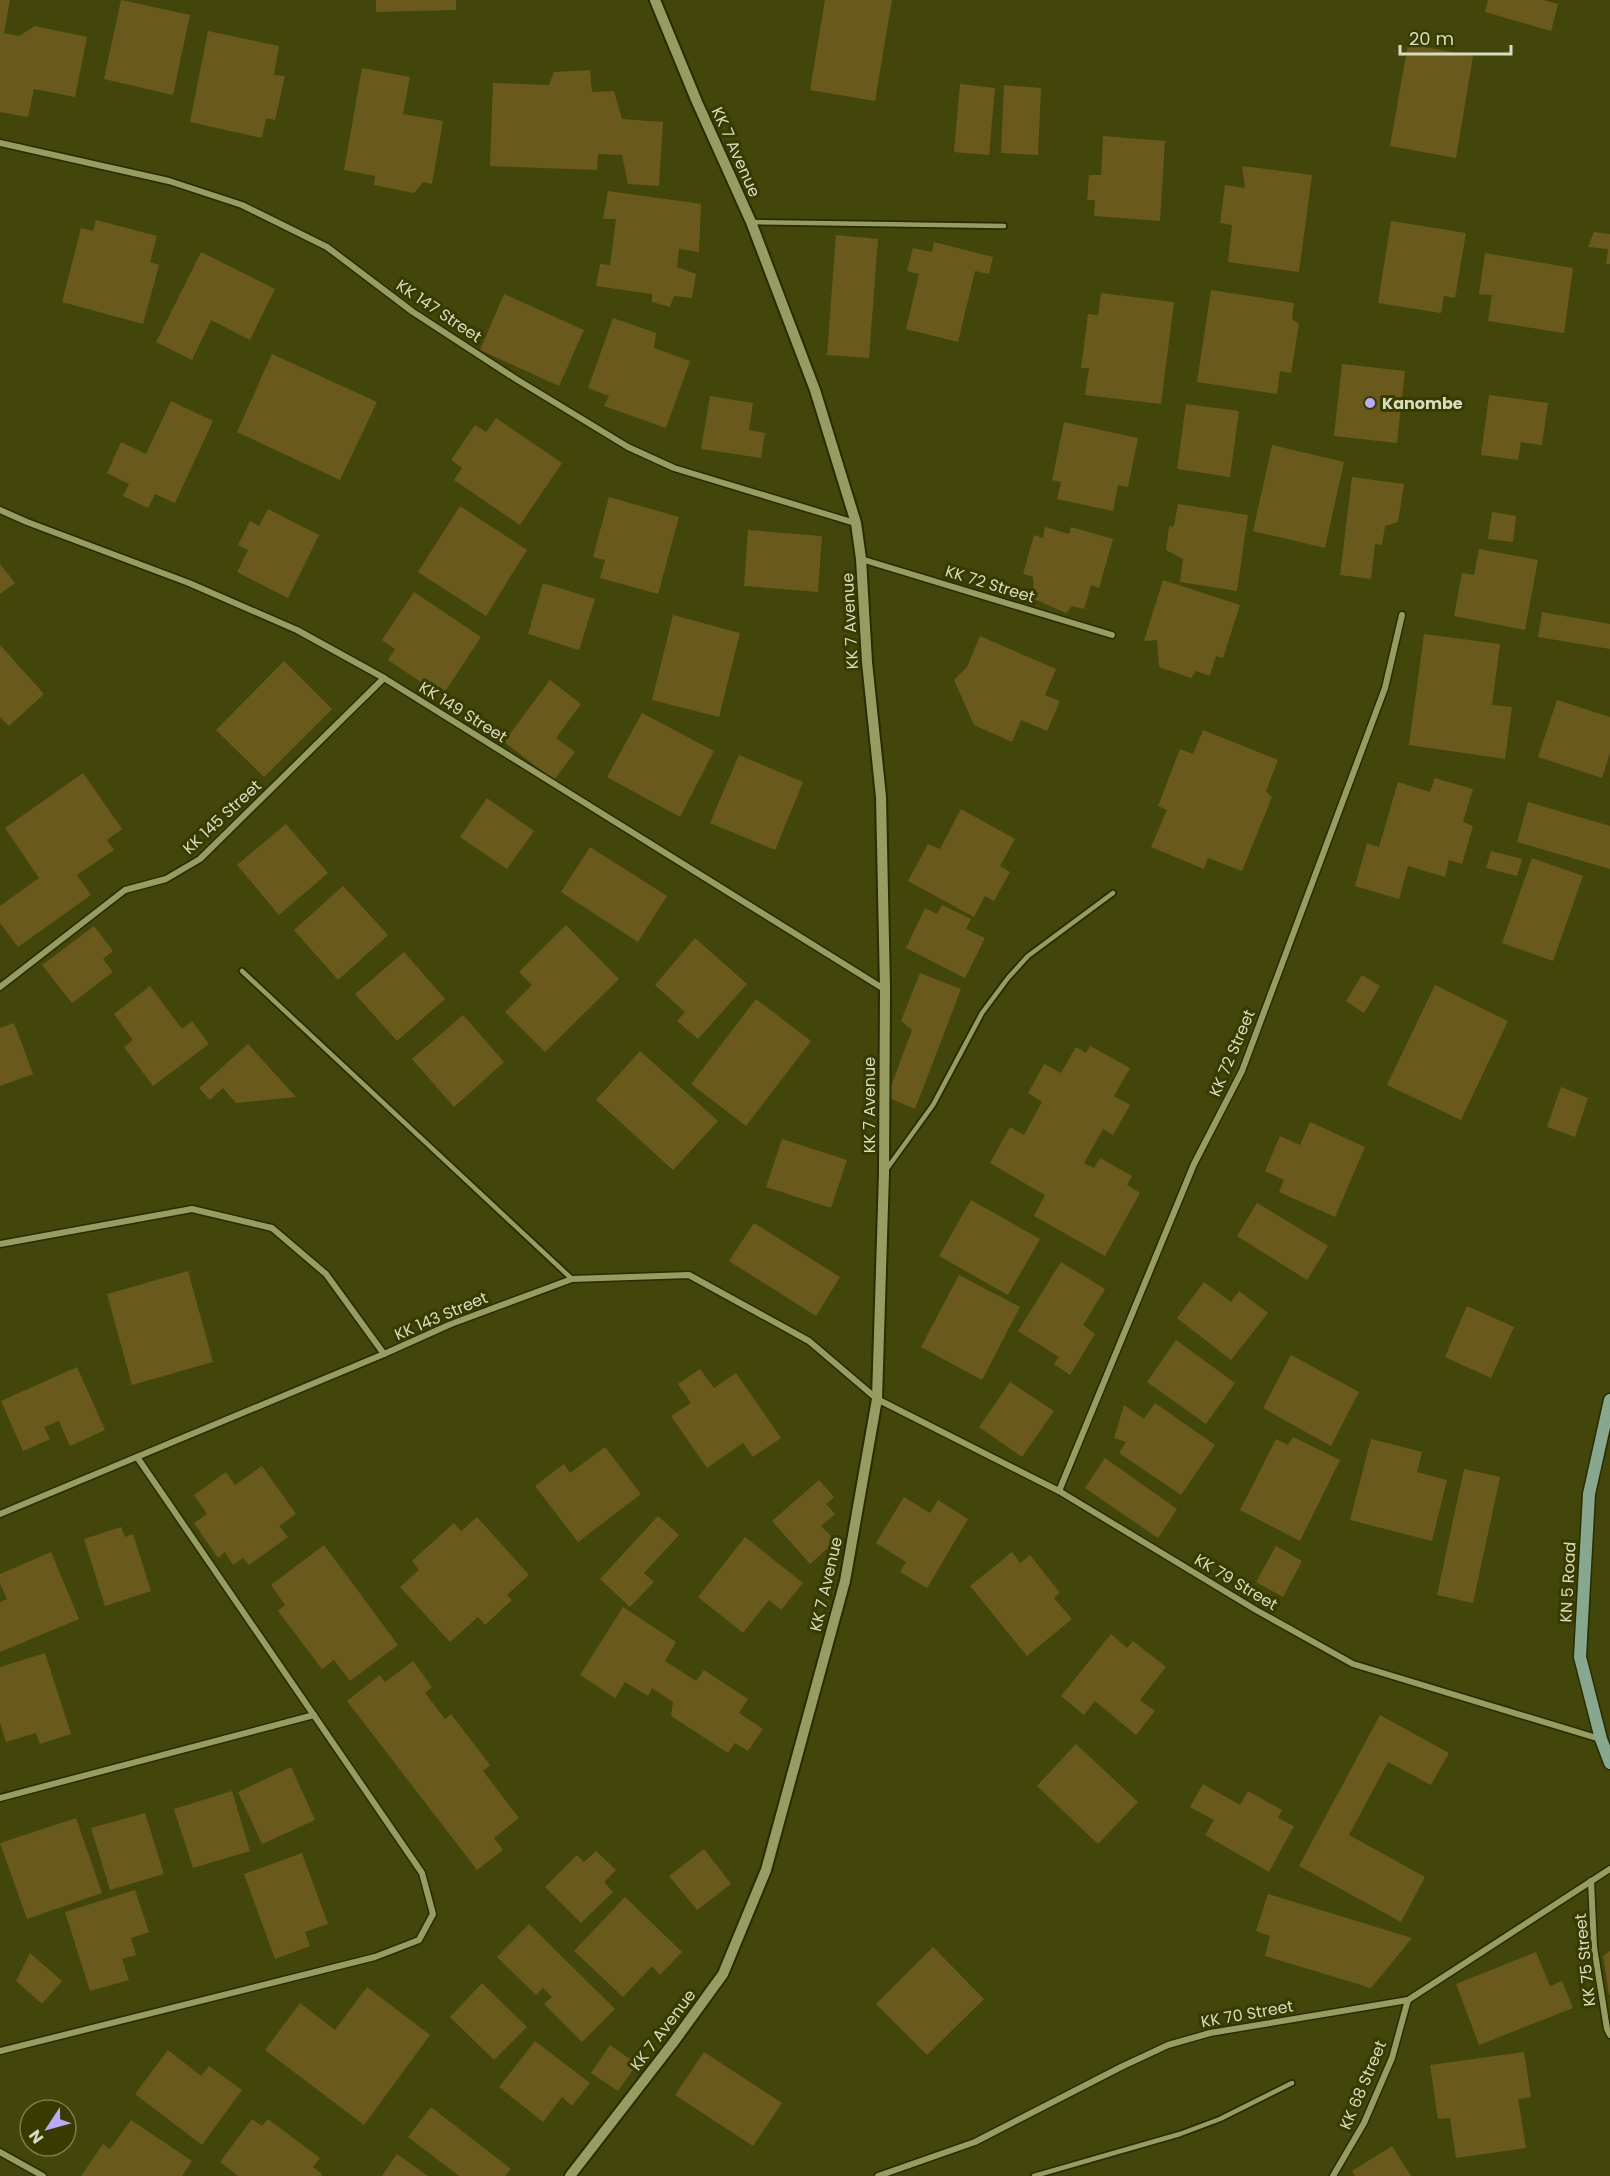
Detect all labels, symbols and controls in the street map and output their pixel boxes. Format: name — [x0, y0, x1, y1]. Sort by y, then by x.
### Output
scale bar — [1400, 18, 1511, 56]
text: 20 m — [1409, 26, 1454, 51]
street label: KK 7 Avenue — [706, 103, 766, 201]
street label: KK 147 Street — [392, 274, 486, 348]
place label: Kanombe — [1382, 392, 1463, 415]
marker: Kanombe — [1363, 396, 1377, 410]
street label: KK 72 Street — [942, 559, 1038, 609]
street label: KK 7 Avenue — [836, 572, 864, 670]
street label: KK 149 Street — [415, 676, 512, 748]
street label: KK 145 Street — [178, 774, 266, 859]
street label: KK 72 Street — [1203, 1006, 1261, 1100]
street label: KK 7 Avenue — [858, 1057, 881, 1153]
street label: KK 143 Street — [391, 1286, 491, 1346]
street label: KK 7 Avenue — [804, 1534, 848, 1634]
street label: KN 5 Road — [1554, 1541, 1582, 1623]
street label: KK 79 Street — [1190, 1548, 1282, 1616]
street label: KK 75 Street — [1569, 1912, 1601, 2008]
street label: KK 7 Avenue — [625, 1984, 701, 2075]
street label: KK 70 Street — [1199, 1995, 1295, 2033]
street label: KK 68 Street — [1334, 2037, 1392, 2133]
north arrow — [18, 2098, 78, 2158]
text: N — [23, 2125, 49, 2148]

